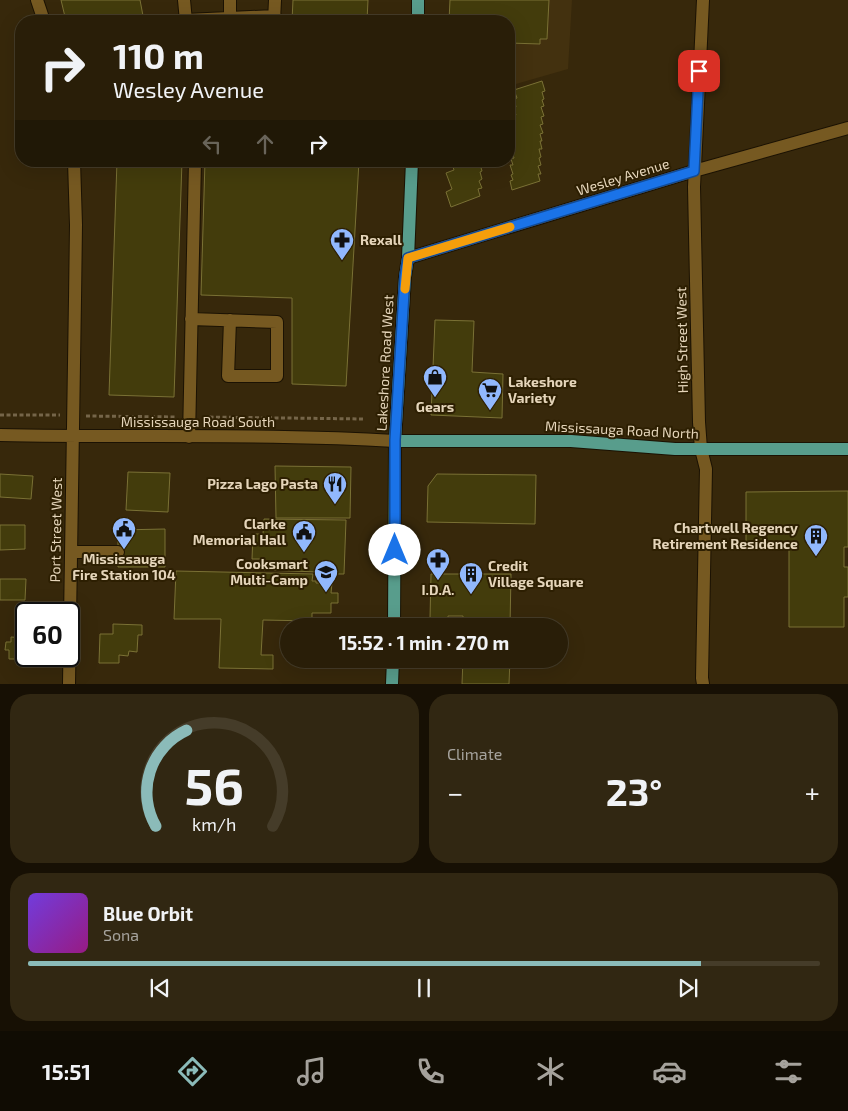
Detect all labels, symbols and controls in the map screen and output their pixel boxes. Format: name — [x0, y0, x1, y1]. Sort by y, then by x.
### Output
text: 110 m — [113, 34, 204, 76]
icon: right — [30, 35, 95, 100]
pin — [678, 50, 720, 92]
icon: arrive — [685, 57, 713, 85]
text: Wesley Avenue — [113, 76, 264, 102]
icon: left — [198, 130, 226, 158]
icon: ahead — [251, 130, 279, 158]
icon: right — [304, 130, 332, 158]
street label: Wesley Avenue — [574, 154, 671, 199]
pharmacy icon: Rexall — [329, 227, 355, 261]
place label: Rexall — [360, 231, 402, 248]
street label: High Street West — [672, 287, 691, 394]
street label: Lakeshore Road West — [372, 294, 397, 432]
shop icon: Gears — [422, 364, 448, 398]
place label: Lakeshore Variety — [508, 373, 577, 406]
supermarket icon: Lakeshore Variety — [477, 377, 503, 411]
place label: Gears — [416, 398, 454, 415]
street label: Mississauga Road South — [121, 413, 275, 430]
street label: Mississauga Road North — [545, 417, 699, 442]
restaurant icon: Pizza Lago Pasta — [322, 471, 348, 505]
place label: Pizza Lago Pasta — [207, 475, 318, 492]
street label: Port Street West — [46, 477, 65, 583]
place label: Clarke Memorial Hall — [193, 515, 286, 548]
public building icon: Mississauga Fire Station 104 — [111, 516, 137, 550]
public building icon: Clarke Memorial Hall — [291, 519, 317, 553]
place label: Chartwell Regency Retirement Residence — [653, 519, 798, 552]
position arrow — [368, 523, 420, 575]
building icon: Chartwell Regency Retirement Residence — [803, 523, 829, 557]
pharmacy icon: I.D.A. — [425, 547, 451, 581]
place label: Mississauga Fire Station 104 — [72, 550, 176, 583]
place label: Cooksmart Multi-Camp — [230, 555, 308, 588]
place label: Credit Village Square — [488, 557, 584, 590]
school or university icon: Cooksmart Multi-Camp — [313, 559, 339, 593]
building icon: Credit Village Square — [458, 561, 484, 595]
place label: I.D.A. — [421, 581, 455, 598]
speed limit sign: 60 — [15, 602, 80, 667]
text: 15:52 · 1 min · 270 m — [339, 631, 509, 654]
text: Climate — [447, 744, 502, 763]
text: 56 — [185, 753, 244, 815]
text: 23° — [606, 768, 662, 814]
text: − — [447, 775, 463, 809]
text: + — [805, 775, 820, 809]
text: km/h — [192, 813, 237, 835]
text: Blue Orbit — [103, 902, 193, 925]
text: Sona — [103, 925, 139, 944]
icon: previous — [146, 974, 174, 1002]
icon: pause — [410, 974, 438, 1002]
icon: next — [674, 974, 702, 1002]
icon: directions — [175, 1054, 210, 1089]
icon: music — [294, 1054, 329, 1089]
icon: phone — [413, 1054, 448, 1089]
icon: climate — [533, 1054, 568, 1089]
icon: car — [652, 1054, 687, 1089]
icon: filters — [771, 1054, 806, 1089]
text: 15:51 — [42, 1058, 91, 1084]

